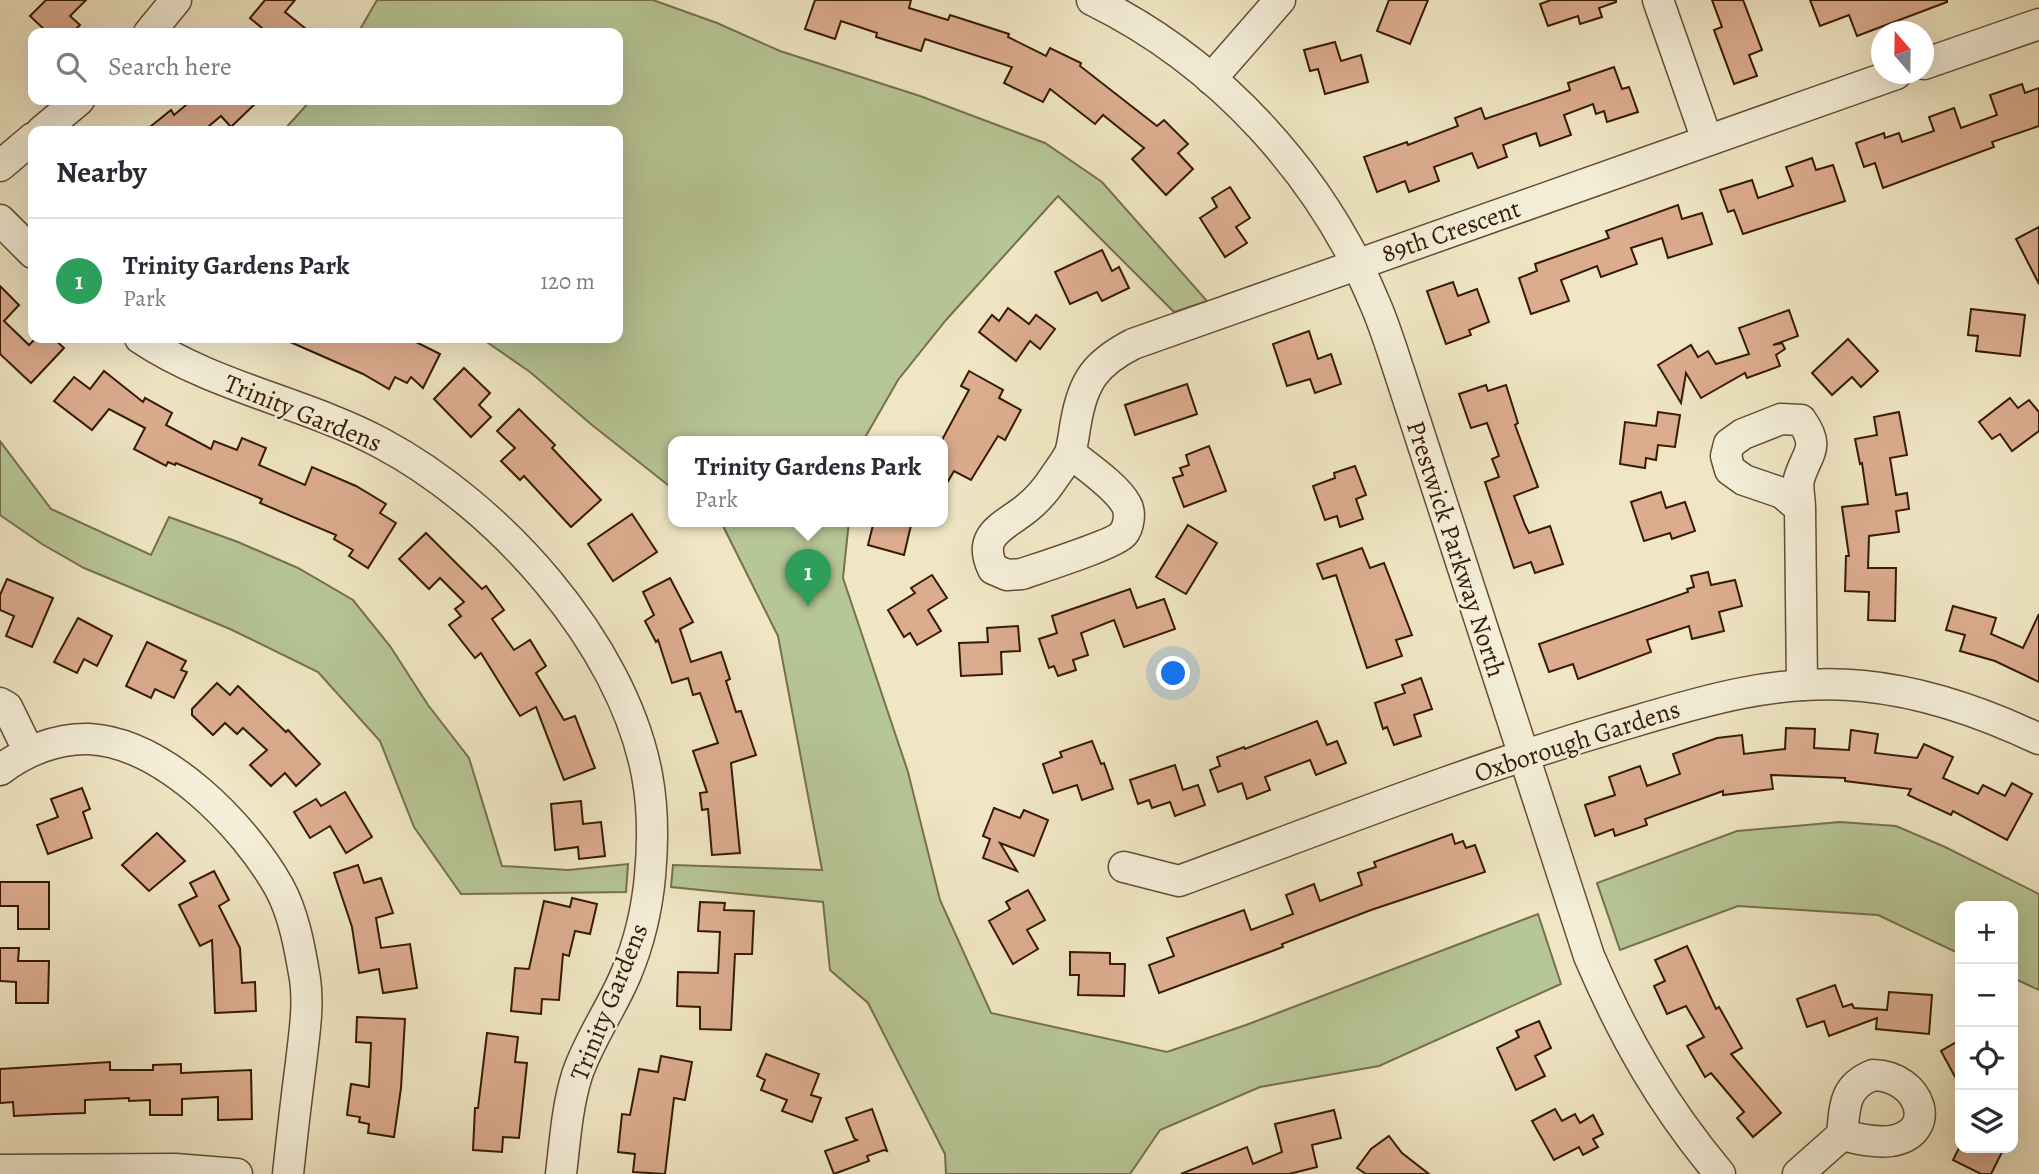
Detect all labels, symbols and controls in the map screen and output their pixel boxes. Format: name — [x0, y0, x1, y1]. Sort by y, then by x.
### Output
north arrow — [1871, 21, 1934, 84]
search box — [28, 28, 623, 105]
icon: search — [52, 48, 90, 86]
text: Search here — [108, 49, 232, 84]
text: Nearby — [56, 152, 147, 192]
street label: 89th Crescent — [1377, 191, 1526, 271]
text: Trinity Gardens Park — [123, 248, 350, 283]
text: 1 — [75, 266, 83, 297]
text: 120 m — [540, 266, 595, 297]
text: Park — [123, 283, 166, 314]
street label: Trinity Gardens — [219, 366, 387, 460]
street label: Prestwick Parkway North — [1398, 416, 1514, 682]
popup — [668, 436, 948, 527]
text: Trinity Gardens Park — [695, 449, 921, 484]
text: Park — [695, 484, 738, 515]
pin: 1 — [785, 549, 831, 607]
your location — [1156, 656, 1190, 690]
street label: Oxborough Gardens — [1470, 691, 1684, 791]
map controls — [1955, 901, 2018, 1153]
button: + — [1955, 901, 2018, 964]
street label: Trinity Gardens — [562, 918, 656, 1086]
button: − — [1955, 964, 2018, 1027]
button: locate — [1955, 1027, 2018, 1090]
button: layers — [1955, 1090, 2018, 1153]

